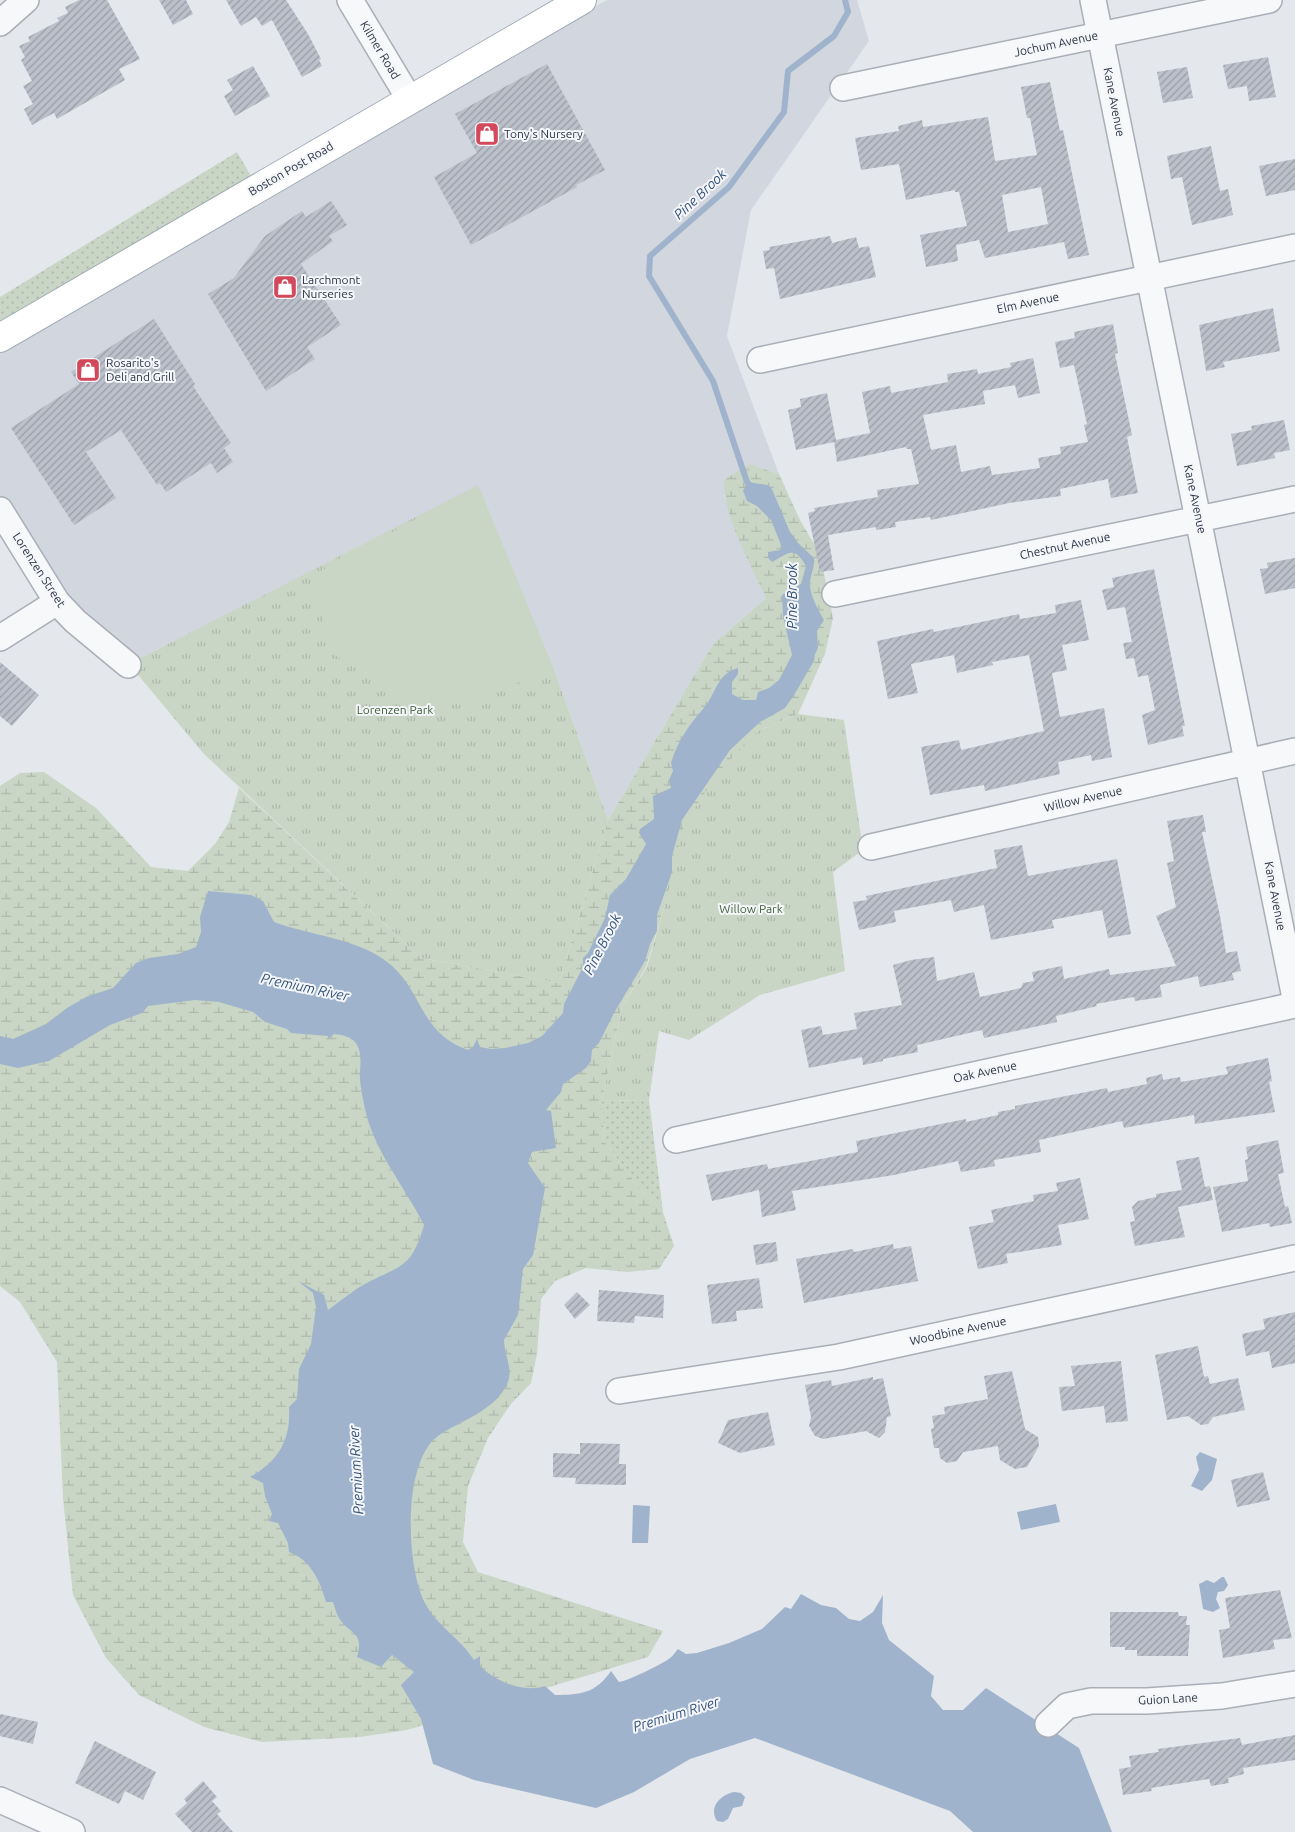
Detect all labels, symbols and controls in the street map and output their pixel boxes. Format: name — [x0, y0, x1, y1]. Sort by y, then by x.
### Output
street label: Kilmer Road — [358, 18, 403, 81]
street label: Jochum Avenue — [1013, 28, 1099, 59]
street label: Kane Avenue — [1101, 66, 1128, 138]
shop icon: Tony's Nursery — [474, 121, 500, 147]
place label: Tony's Nursery — [504, 127, 583, 140]
street label: Boston Post Road — [246, 139, 335, 198]
water label: Pine Brook — [670, 165, 730, 222]
place label: Larchmont Nurseries — [302, 273, 360, 300]
shop icon: Larchmont Nurseries — [272, 274, 298, 300]
street label: Elm Avenue — [996, 290, 1060, 315]
place label: Rosarito's Deli and Grill — [106, 356, 174, 383]
shop icon: Rosarito's Deli and Grill — [75, 357, 101, 383]
street label: Kane Avenue — [1182, 463, 1209, 535]
street label: Lorenzen Street — [10, 530, 69, 610]
street label: Chestnut Avenue — [1018, 530, 1111, 561]
water label: Pine Brook — [784, 562, 800, 629]
park label: Lorenzen Park — [357, 703, 433, 716]
street label: Willow Avenue — [1042, 783, 1123, 814]
street label: Kane Avenue — [1262, 860, 1289, 932]
park label: Willow Park — [719, 902, 783, 915]
water label: Pine Brook — [580, 910, 625, 977]
water label: Premium River — [260, 970, 351, 1004]
street label: Oak Avenue — [952, 1058, 1018, 1085]
street label: Woodbine Avenue — [908, 1314, 1007, 1347]
water label: Premium River — [346, 1424, 366, 1515]
street label: Guion Lane — [1138, 1690, 1198, 1707]
water label: Premium River — [631, 1693, 722, 1735]

